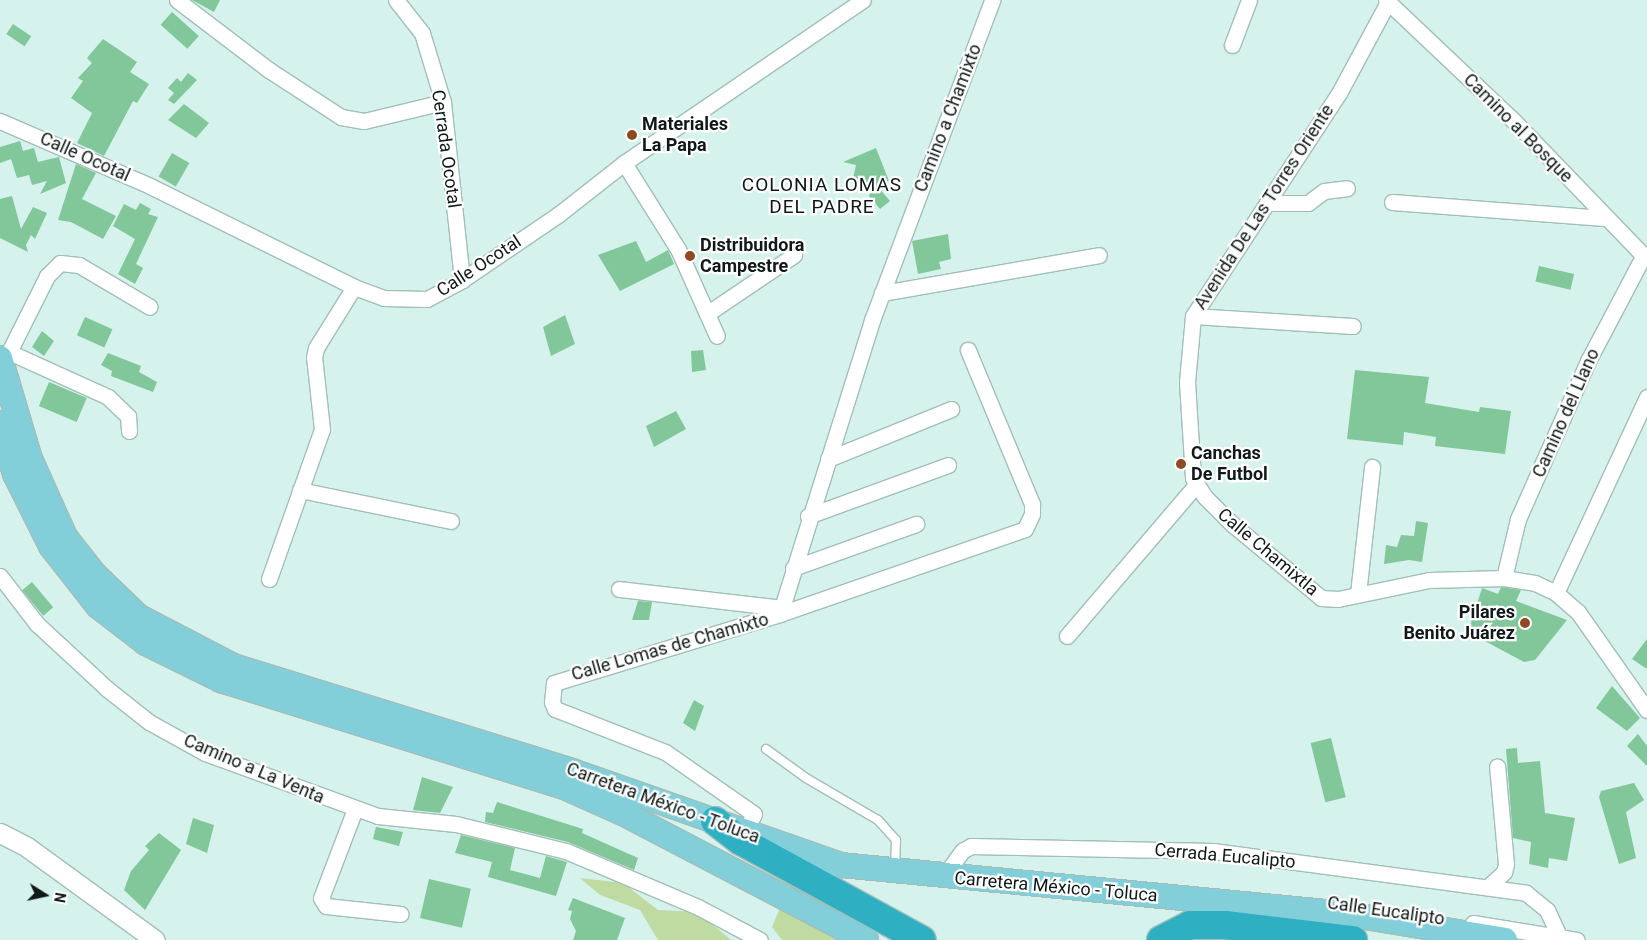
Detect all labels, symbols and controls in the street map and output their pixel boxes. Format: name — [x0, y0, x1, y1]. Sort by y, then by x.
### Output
street label: Camino a Chamixto — [910, 41, 986, 195]
street label: Camino al Bosque — [1459, 69, 1577, 187]
street label: Cerrada Ocotal — [427, 88, 465, 210]
street label: Avenida De Las Torres Oriente — [1189, 100, 1339, 314]
place label: Materiales La Papa — [642, 114, 728, 156]
street label: Calle Ocotal — [37, 128, 133, 186]
marker: Materiales La Papa — [626, 129, 638, 141]
district label: COLONIA LOMAS DEL PADRE — [740, 174, 904, 218]
street label: Calle Ocotal — [433, 231, 525, 301]
place label: Distribuidora Campestre — [700, 235, 804, 278]
marker: Distribuidora Campestre — [684, 250, 696, 262]
street label: Camino del Llano — [1528, 345, 1604, 481]
place label: Canchas De Futbol — [1191, 443, 1268, 486]
marker: Canchas De Futbol — [1175, 458, 1187, 470]
street label: Calle Chamixtla — [1213, 504, 1323, 600]
place label: Pilares Benito Juárez — [1403, 602, 1515, 644]
street label: Calle Lomas de Chamixto — [569, 608, 771, 686]
marker: Pilares Benito Juárez — [1519, 617, 1531, 629]
street label: Camino a La Venta — [180, 730, 328, 808]
street label: Carretera México - Toluca — [563, 758, 763, 848]
street label: Cerrada Eucalipto — [1154, 839, 1296, 873]
street label: Carretera México - Toluca — [953, 867, 1159, 907]
north arrow — [20, 870, 70, 920]
text: N — [51, 891, 69, 904]
street label: Calle Eucalipto — [1326, 892, 1446, 930]

